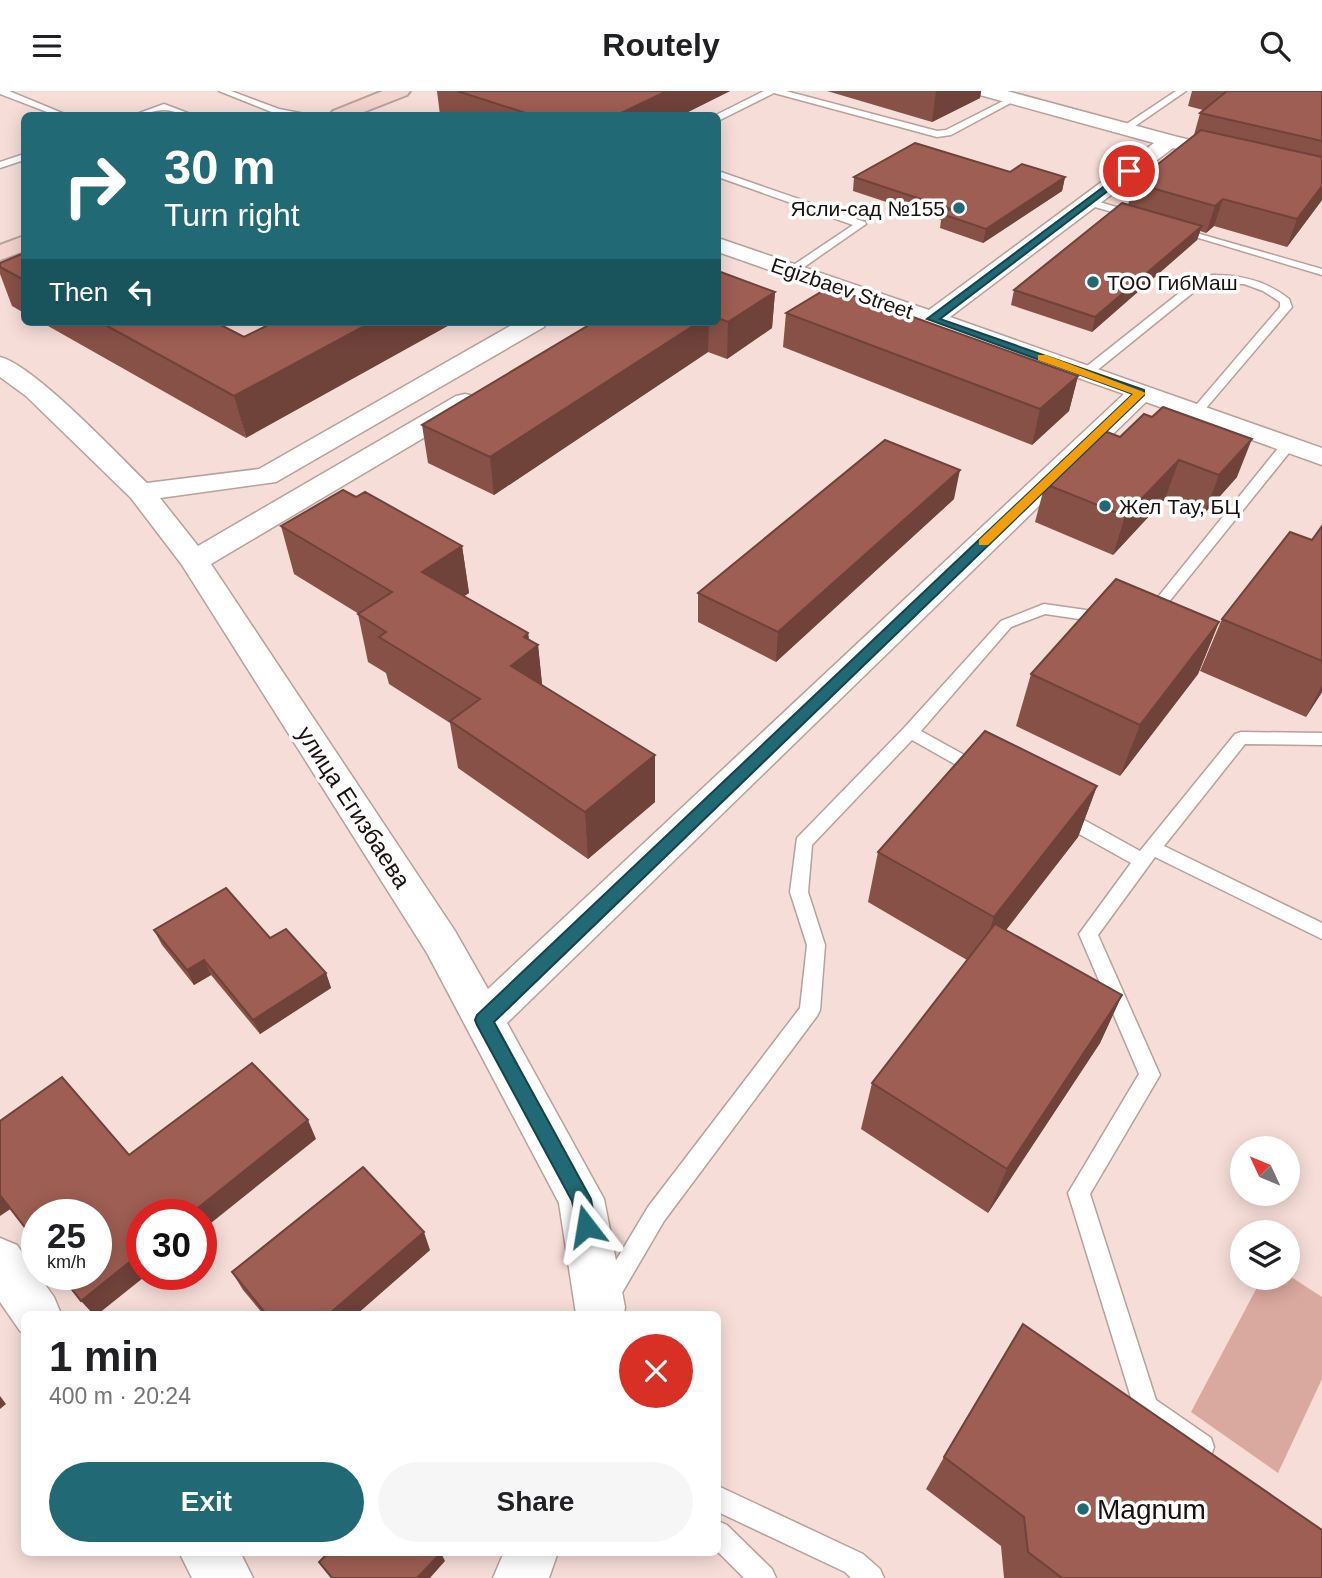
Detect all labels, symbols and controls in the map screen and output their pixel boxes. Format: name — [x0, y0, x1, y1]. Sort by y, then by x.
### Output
icon: menu — [28, 27, 66, 65]
text: Routely — [602, 27, 720, 63]
icon: search — [1256, 27, 1294, 65]
icon: right — [49, 140, 140, 231]
text: 30 m — [164, 140, 276, 194]
pin — [1099, 141, 1159, 201]
icon: arrive — [1110, 152, 1148, 190]
text: Turn right — [164, 197, 300, 233]
place label: Ясли-сад №155 — [791, 197, 945, 220]
marker: Ясли-сад №155 — [951, 200, 967, 216]
street label: Egizbaev Street — [768, 253, 916, 323]
place label: ТОО ГибМаш — [1107, 271, 1238, 294]
icon: left — [122, 273, 160, 311]
marker: ТОО ГибМаш — [1085, 274, 1101, 290]
text: Then — [49, 277, 108, 307]
place label: Жел Тау, БЦ — [1119, 495, 1240, 518]
marker: Жел Тау, БЦ — [1097, 498, 1113, 514]
street label: улица Егизбаева — [292, 721, 417, 893]
north arrow — [1230, 1136, 1300, 1206]
map controls — [1230, 1136, 1300, 1290]
position arrow — [549, 1189, 623, 1263]
speed limit sign: 30 — [126, 1199, 217, 1290]
text: 25 — [47, 1216, 86, 1255]
button: layers — [1230, 1220, 1300, 1290]
text: km/h — [47, 1252, 86, 1272]
text: 1 min — [49, 1333, 159, 1380]
button: close — [619, 1334, 693, 1408]
text: 400 m · 20:24 — [49, 1383, 191, 1409]
button: Exit — [49, 1462, 364, 1542]
button: Share — [378, 1462, 693, 1542]
place label: Magnum — [1097, 1494, 1206, 1525]
marker: Magnum — [1075, 1501, 1091, 1517]

